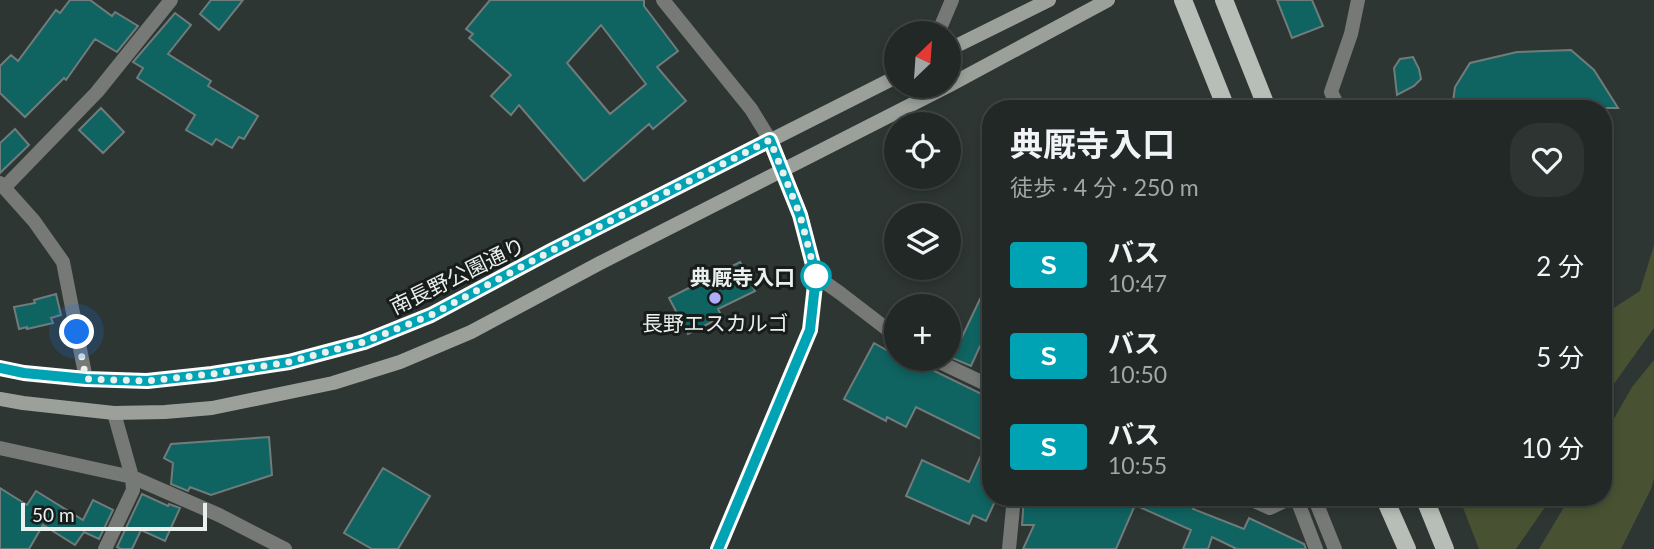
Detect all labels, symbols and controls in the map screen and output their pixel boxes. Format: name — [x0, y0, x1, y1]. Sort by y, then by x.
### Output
north arrow — [884, 21, 961, 98]
map controls — [884, 21, 961, 371]
button: locate — [884, 112, 961, 189]
text: 典厩寺入口 — [1010, 123, 1175, 163]
button: heart — [1510, 123, 1584, 197]
text: 徒歩 · 4 分 · 250 m — [1010, 173, 1199, 201]
button: layers — [884, 203, 961, 280]
street label: 南長野公園通り — [385, 232, 529, 318]
text: バス — [1108, 236, 1160, 268]
text: Ｓ — [1037, 250, 1061, 279]
text: 2 分 — [1536, 250, 1584, 282]
marker: 典厩寺入口 — [801, 261, 831, 291]
place label: 典厩寺入口 — [690, 264, 795, 289]
text: 10:47 — [1108, 269, 1167, 297]
marker: 長野エスカルゴ — [707, 290, 723, 306]
button: + — [884, 294, 961, 371]
place label: 長野エスカルゴ — [642, 310, 788, 335]
your location — [59, 314, 94, 349]
text: バス — [1108, 327, 1160, 359]
text: Ｓ — [1037, 341, 1061, 370]
text: 5 分 — [1536, 341, 1584, 373]
text: 10:50 — [1108, 360, 1167, 388]
text: バス — [1108, 418, 1160, 450]
text: Ｓ — [1037, 432, 1061, 461]
text: 10 分 — [1521, 432, 1584, 464]
text: 10:55 — [1108, 451, 1167, 479]
scale bar — [21, 500, 206, 532]
text: 50 m — [32, 503, 75, 526]

